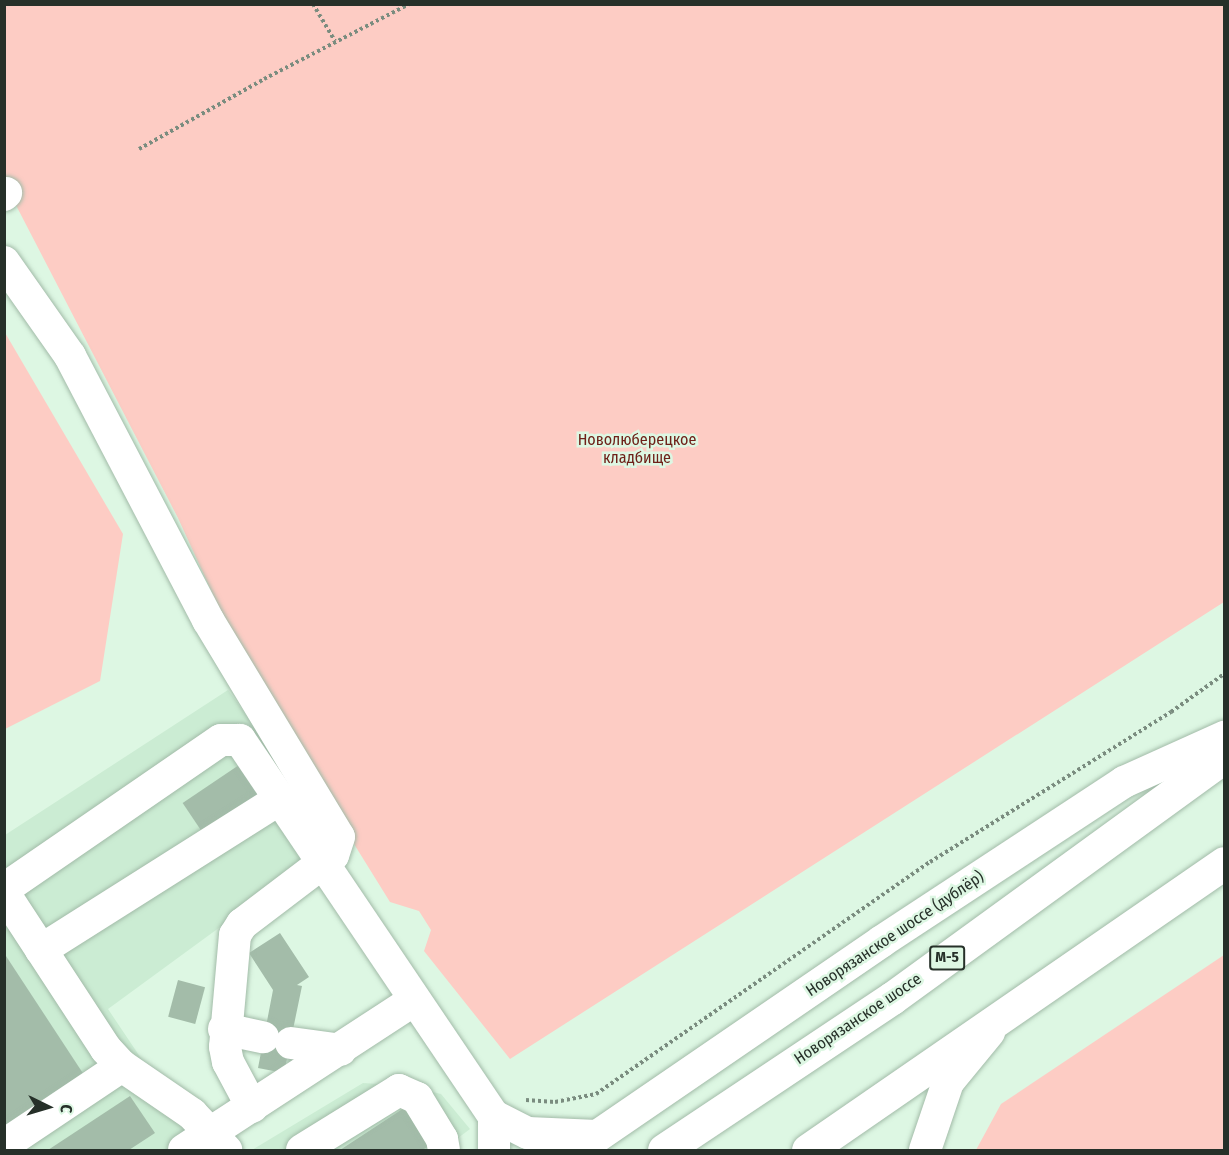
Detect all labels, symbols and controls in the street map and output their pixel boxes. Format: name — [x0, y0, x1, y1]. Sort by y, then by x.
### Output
park label: Новолюберецкое кладбище — [578, 430, 696, 468]
street label: Новорязанское шоссе (дублёр) — [802, 867, 988, 1001]
road number: М-5 — [929, 946, 965, 970]
street label: Новорязанское шоссе — [791, 969, 925, 1069]
north arrow — [18, 1077, 78, 1137]
text: С — [57, 1104, 76, 1114]

